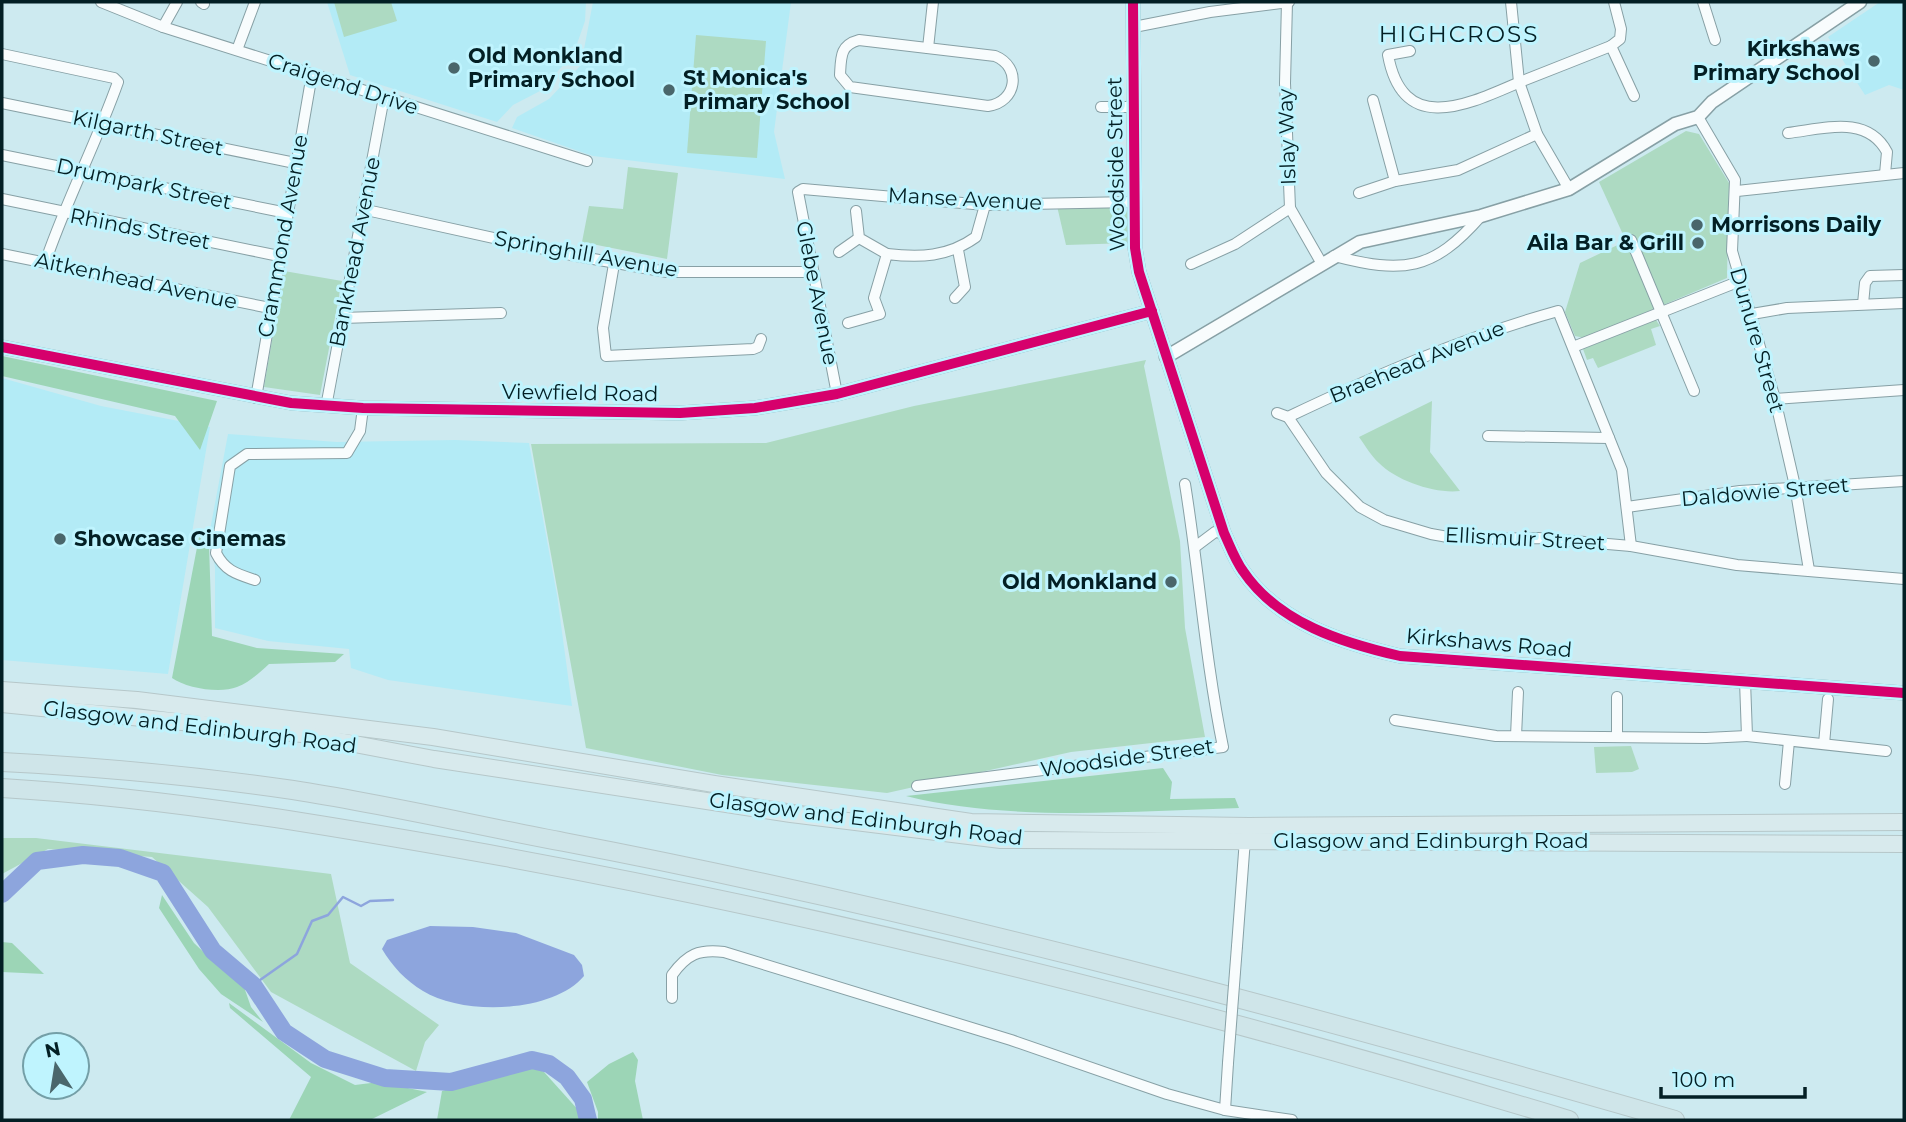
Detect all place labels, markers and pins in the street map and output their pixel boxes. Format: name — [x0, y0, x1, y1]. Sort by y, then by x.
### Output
place label: Kirkshaws Primary School — [1693, 36, 1860, 85]
place label: Old Monkland Primary School — [468, 43, 635, 92]
marker: Kirkshaws Primary School — [1866, 53, 1882, 69]
marker: Old Monkland Primary School — [446, 60, 462, 76]
place label: St Monica's Primary School — [683, 65, 850, 114]
marker: St Monica's Primary School — [661, 82, 677, 98]
place label: Morrisons Daily — [1711, 212, 1882, 237]
marker: Morrisons Daily — [1689, 217, 1705, 233]
place label: Aila Bar & Grill — [1526, 230, 1684, 255]
marker: Aila Bar & Grill — [1690, 235, 1706, 251]
place label: Showcase Cinemas — [74, 526, 286, 551]
marker: Showcase Cinemas — [52, 531, 68, 547]
place label: Old Monkland — [1002, 569, 1157, 594]
marker: Old Monkland — [1163, 574, 1179, 590]

